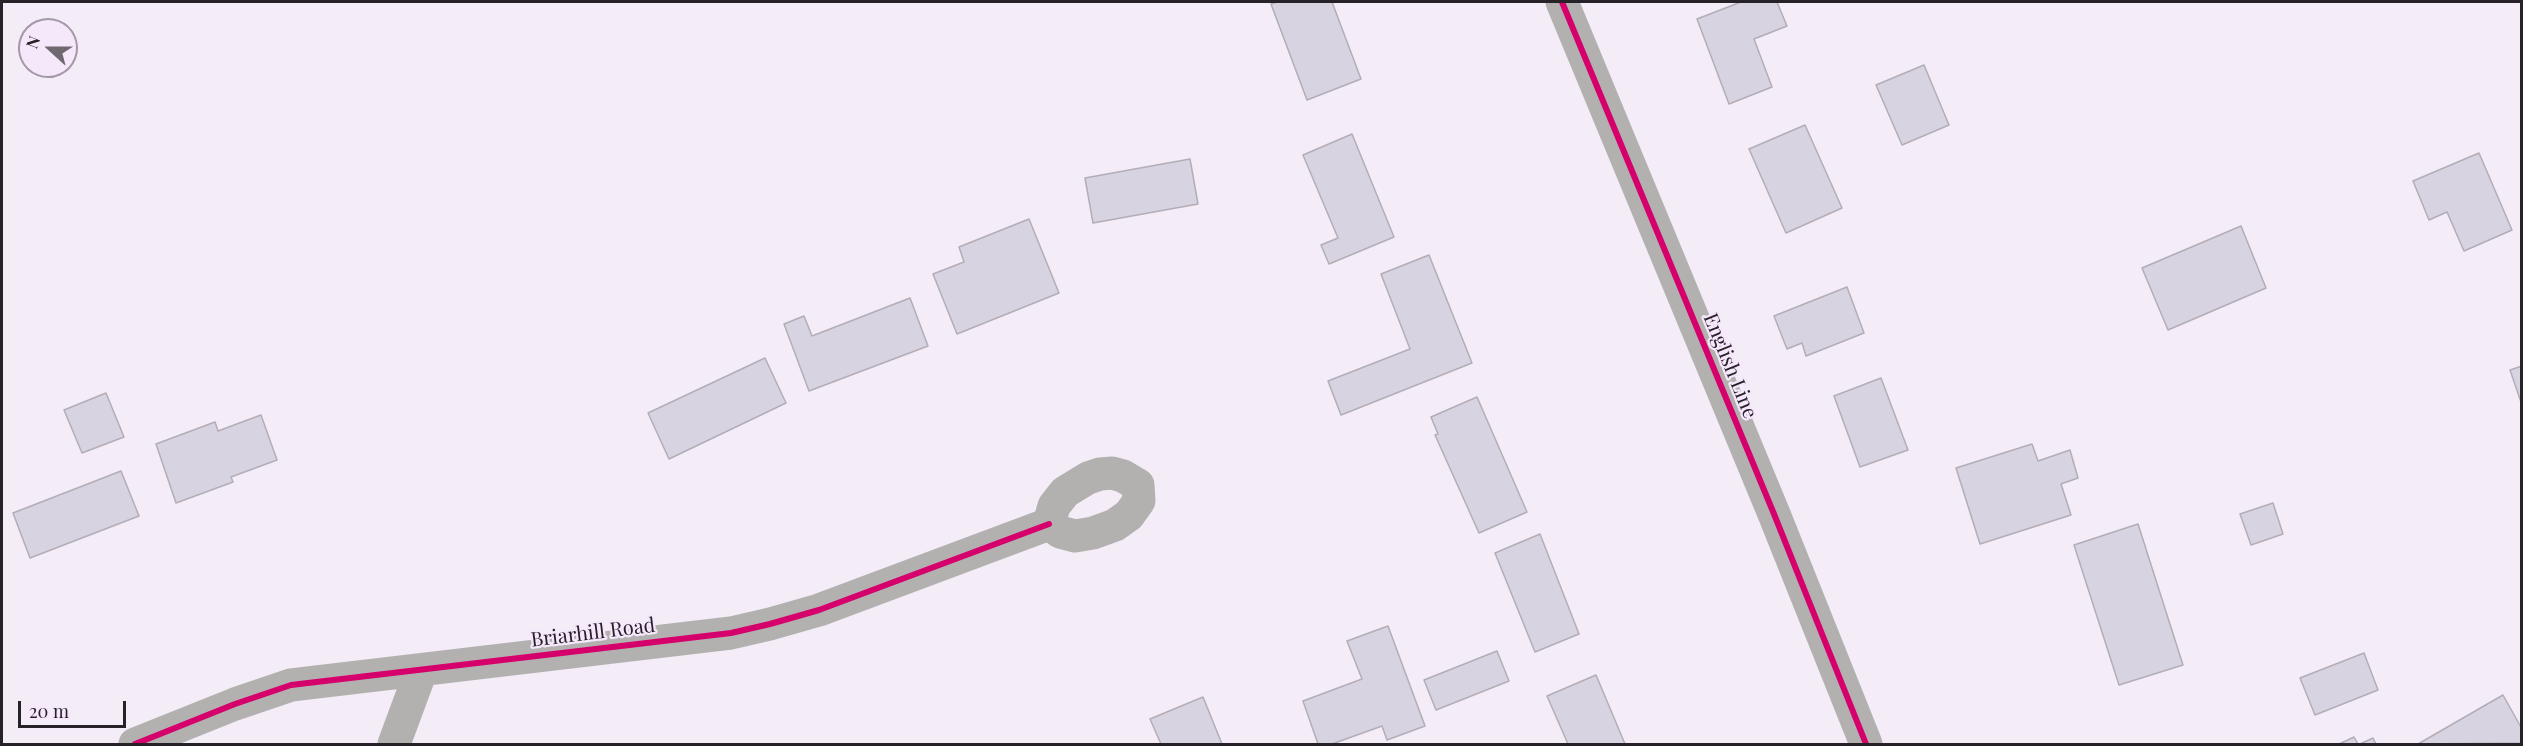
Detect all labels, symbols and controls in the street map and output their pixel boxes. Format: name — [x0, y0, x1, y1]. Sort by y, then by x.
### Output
north arrow — [18, 18, 78, 78]
text: N — [21, 33, 44, 51]
street label: English Line — [1698, 310, 1762, 422]
street label: Briarhill Road — [529, 613, 657, 653]
scale bar — [21, 689, 129, 727]
text: 20 m — [29, 699, 69, 723]

